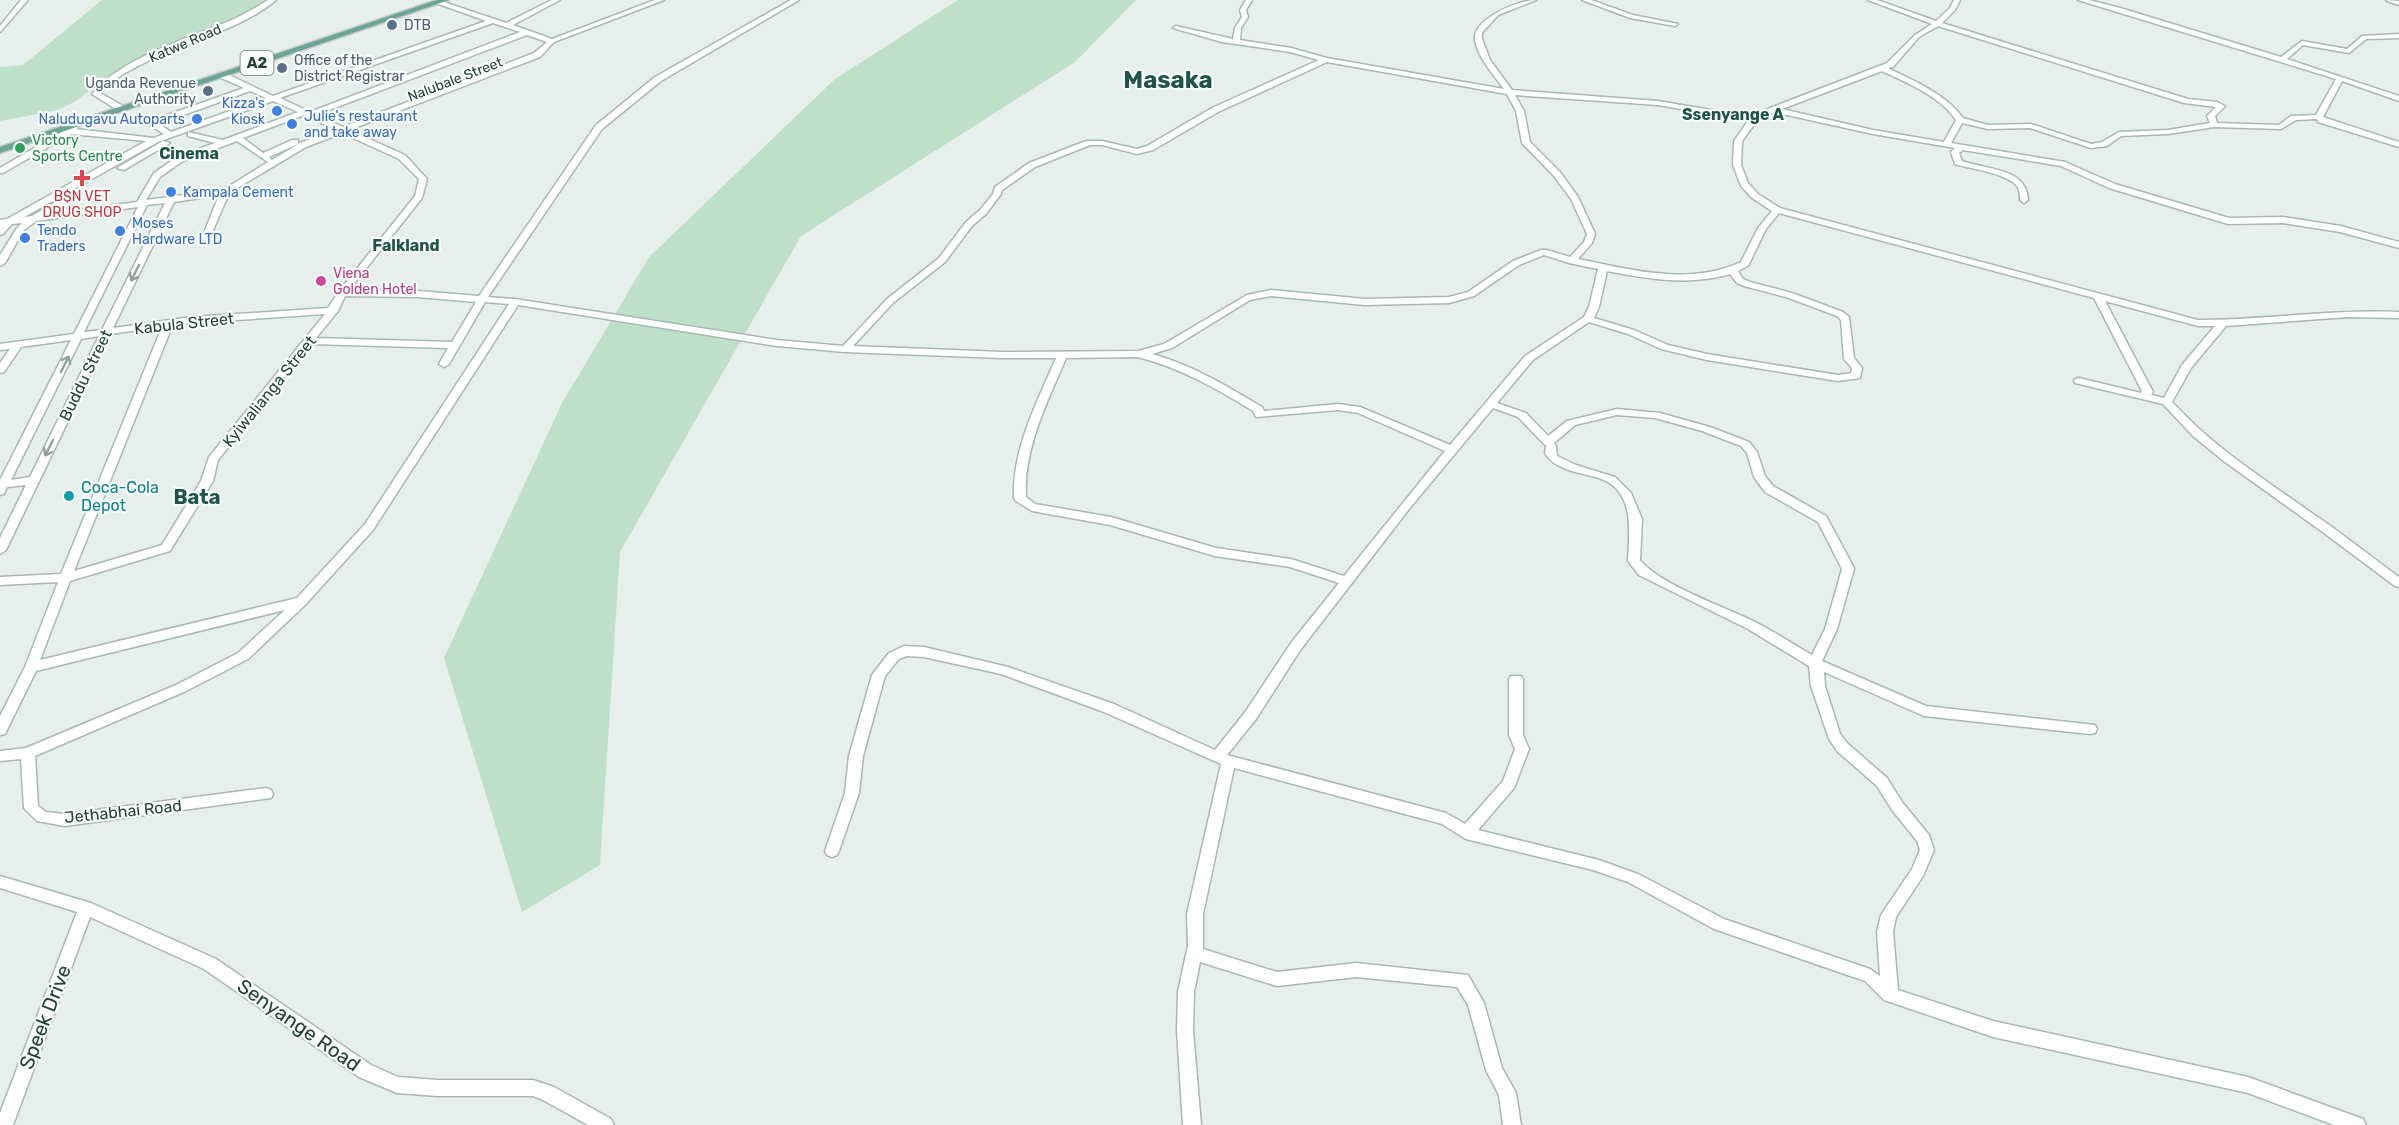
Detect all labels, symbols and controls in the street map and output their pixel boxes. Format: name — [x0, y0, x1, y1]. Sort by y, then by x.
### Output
place label: DTB — [404, 17, 431, 34]
marker: DTB — [385, 18, 399, 32]
street label: Katwe Road — [146, 21, 224, 66]
road number: A2 — [240, 51, 274, 75]
place label: Office of the District Registrar — [294, 52, 405, 85]
street label: Nalubale Street — [405, 53, 506, 105]
marker: Office of the District Registrar — [275, 61, 289, 75]
district label: Masaka — [1123, 66, 1213, 94]
place label: Uganda Revenue Authority — [85, 75, 196, 108]
marker: Uganda Revenue Authority — [201, 84, 215, 98]
place label: Kizza's Kiosk — [222, 95, 266, 128]
marker: Kizza's Kiosk — [270, 104, 284, 118]
district label: Ssenyange A — [1682, 105, 1785, 124]
place label: Julie's restaurant and take away — [304, 108, 418, 141]
place label: Naludugavu Autoparts — [39, 111, 185, 128]
marker: Naludugavu Autoparts — [190, 112, 204, 126]
marker: Julie's restaurant and take away — [285, 117, 299, 131]
place label: Victory Sports Centre — [32, 132, 123, 165]
marker: Victory Sports Centre — [13, 141, 27, 155]
district label: Cinema — [159, 144, 219, 163]
marker: B$N VET DRUG SHOP — [75, 171, 89, 185]
place label: Kampala Cement — [183, 184, 294, 201]
marker: Kampala Cement — [164, 185, 178, 199]
place label: B$N VET DRUG SHOP — [43, 188, 121, 221]
place label: Moses Hardware LTD — [132, 215, 222, 248]
place label: Tendo Traders — [37, 222, 86, 255]
marker: Moses Hardware LTD — [113, 224, 127, 238]
marker: Tendo Traders — [18, 231, 32, 245]
district label: Falkland — [372, 236, 440, 255]
one-way arrow — [128, 263, 140, 281]
place label: Viena Golden Hotel — [333, 265, 417, 298]
marker: Viena Golden Hotel — [314, 274, 328, 288]
street label: Kabula Street — [133, 309, 235, 338]
street label: Buddu Street — [55, 326, 116, 424]
street label: Kyiwalianga Street — [219, 332, 320, 451]
one-way arrow — [59, 355, 71, 373]
one-way arrow — [43, 438, 55, 456]
place label: Coca-Cola Depot — [81, 478, 159, 515]
district label: Bata — [174, 485, 220, 509]
marker: Coca-Cola Depot — [62, 489, 76, 503]
street label: Jethabhai Road — [64, 796, 183, 827]
street label: Speek Drive — [14, 961, 76, 1073]
street label: Senyange Road — [233, 974, 365, 1076]

